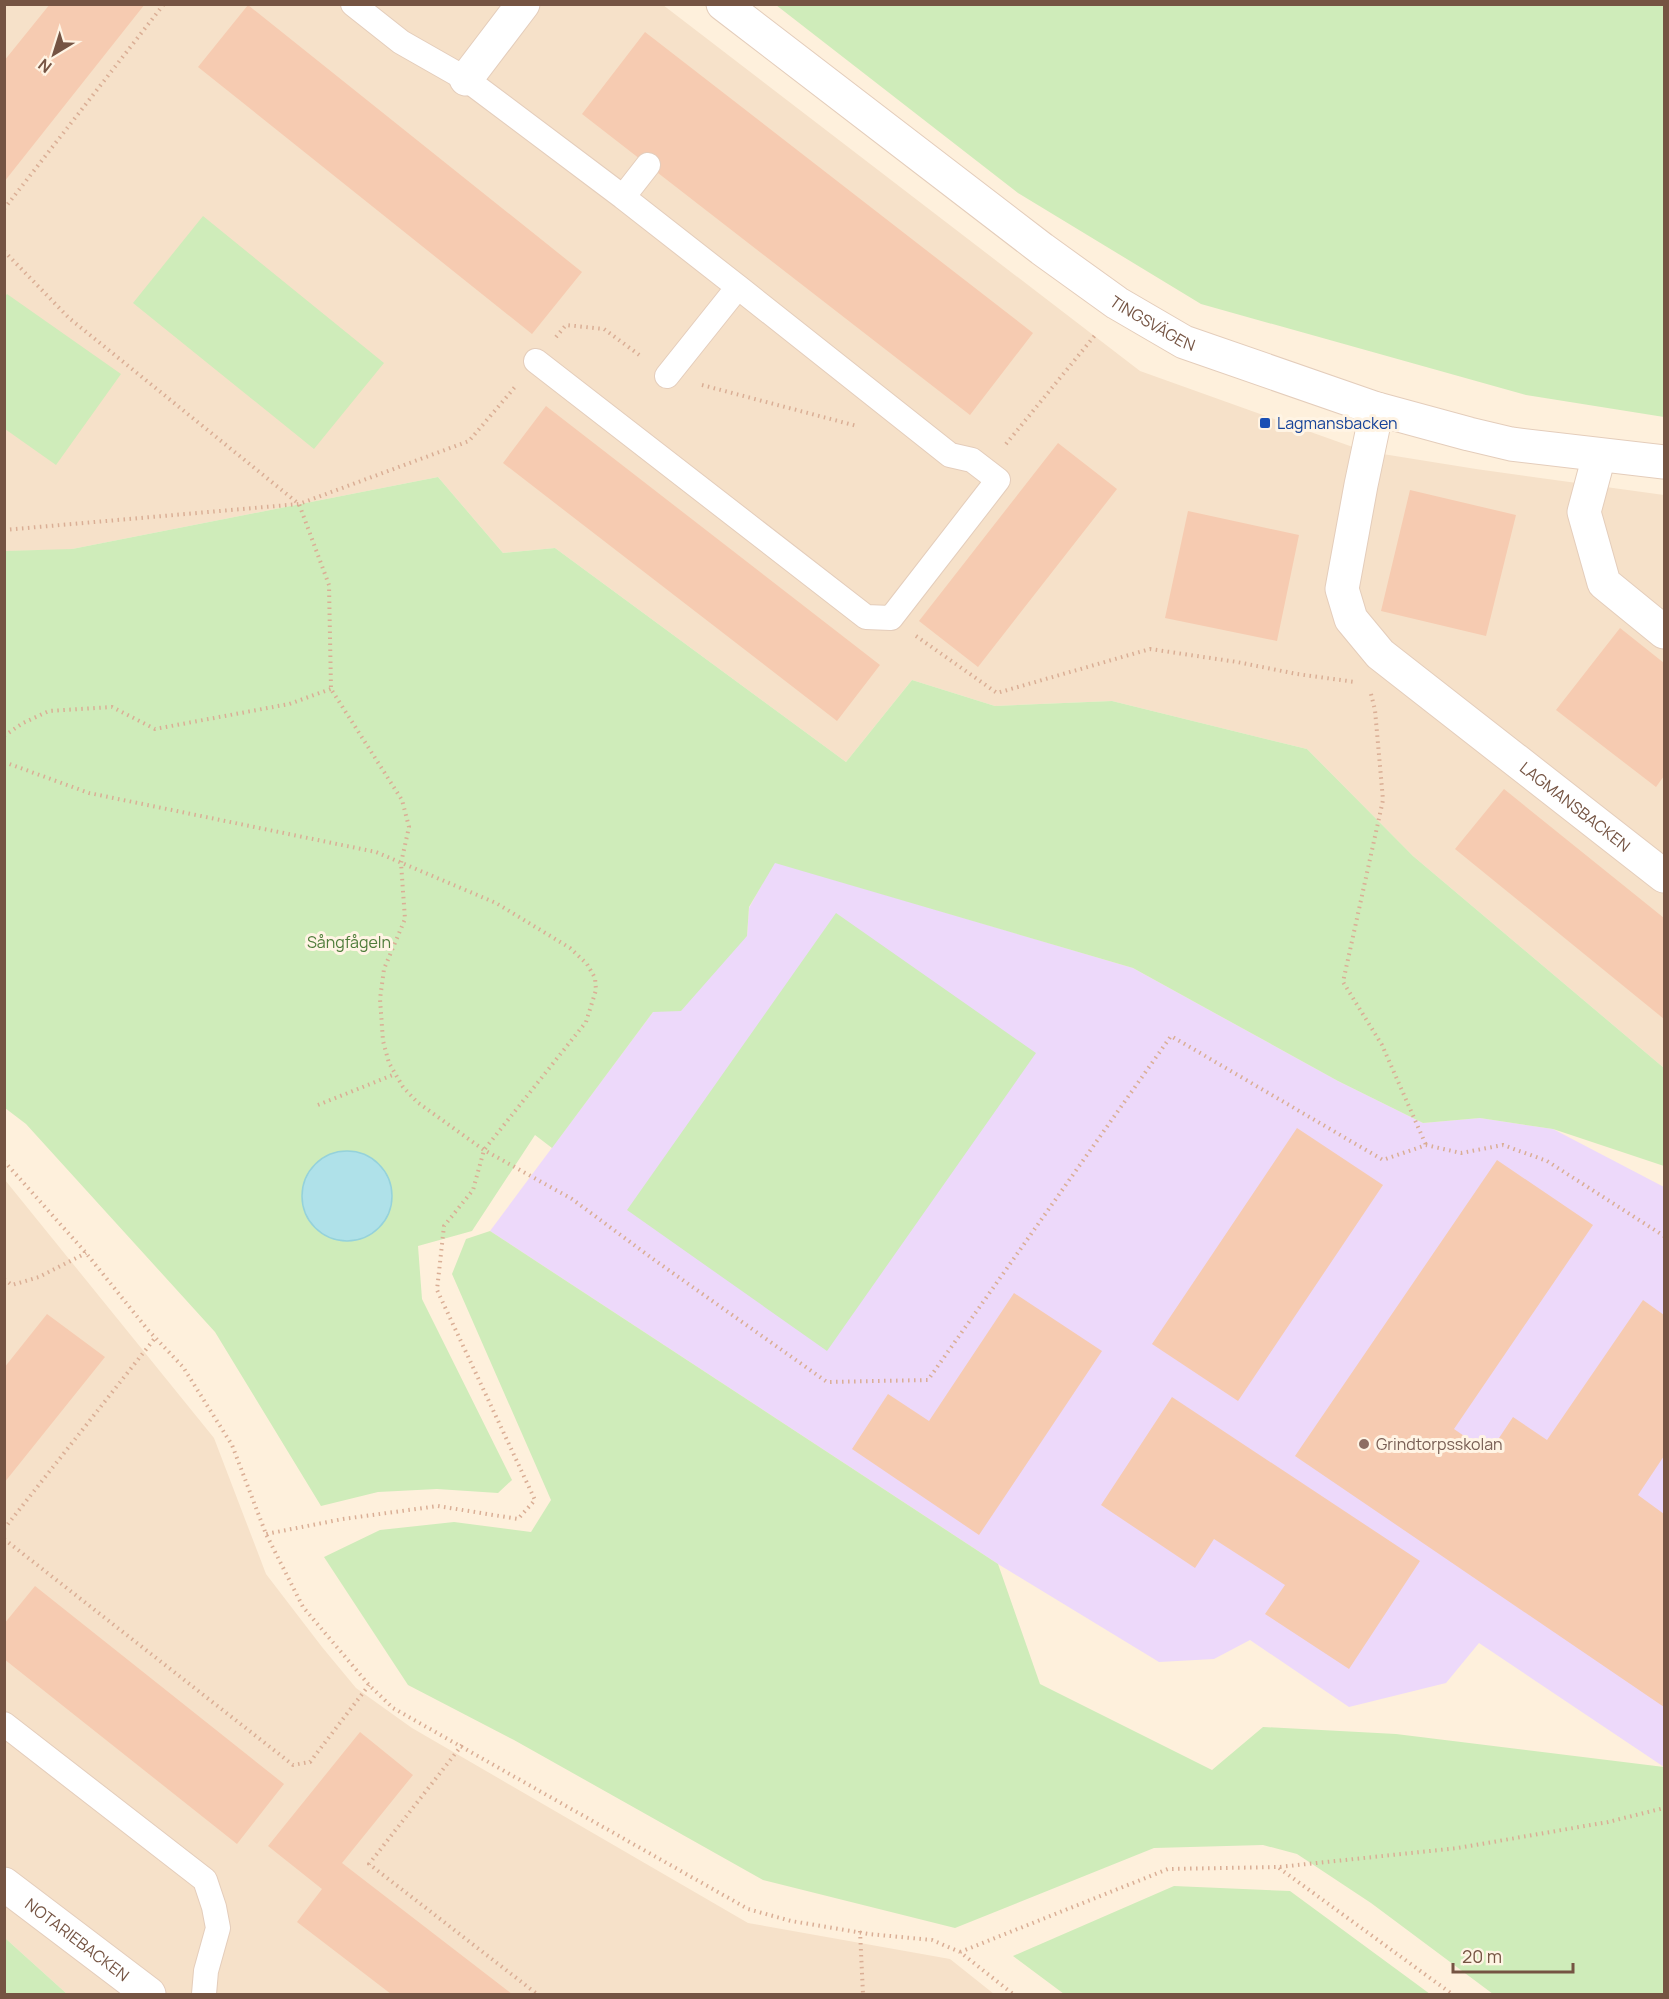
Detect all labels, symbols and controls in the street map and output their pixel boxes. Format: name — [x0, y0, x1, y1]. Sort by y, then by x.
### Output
north arrow — [24, 24, 84, 84]
text: N — [33, 54, 56, 78]
street label: TINGSVÄGEN — [1106, 291, 1198, 356]
place label: Lagmansbacken — [1277, 412, 1398, 434]
marker: Lagmansbacken — [1258, 416, 1272, 430]
street label: LAGMANSBACKEN — [1516, 757, 1635, 857]
park label: Sångfågeln — [307, 931, 391, 953]
place label: Grindtorpsskolan — [1376, 1433, 1503, 1455]
marker: Grindtorpsskolan — [1357, 1437, 1371, 1451]
street label: NOTARIEBACKEN — [21, 1893, 134, 1986]
scale bar — [1453, 1936, 1573, 1974]
text: 20 m — [1462, 1944, 1502, 1968]

